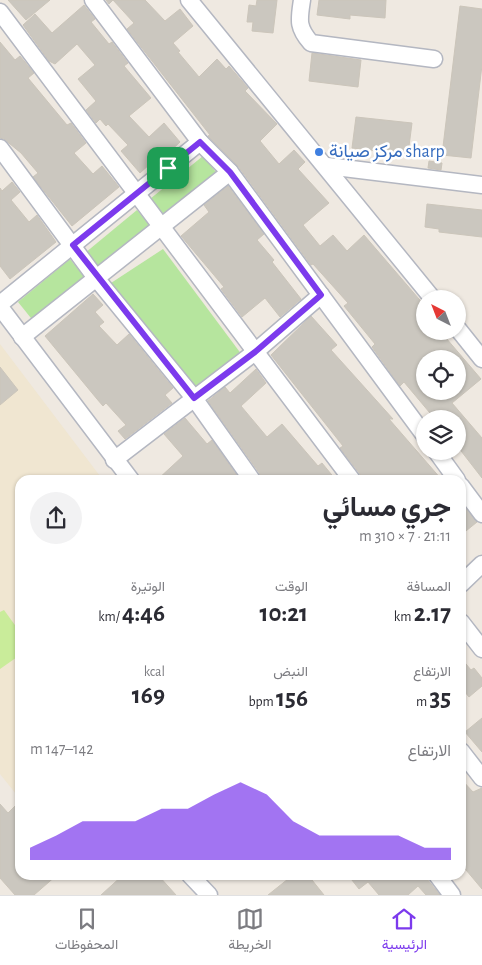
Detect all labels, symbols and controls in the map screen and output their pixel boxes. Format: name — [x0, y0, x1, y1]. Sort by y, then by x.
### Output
place label: مركز صيانة sharp — [329, 143, 445, 162]
marker: مركز صيانة sharp — [313, 146, 325, 158]
pin — [147, 147, 189, 189]
icon: arrive — [154, 154, 182, 182]
north arrow — [416, 290, 466, 340]
map controls — [416, 290, 466, 460]
button: locate — [416, 350, 466, 400]
button: layers — [416, 410, 466, 460]
button: share — [30, 492, 82, 544]
text: جري مسائي — [323, 494, 451, 522]
text: 21:11 · 7 × 310 m — [359, 528, 451, 544]
text: الوتيرة — [131, 580, 165, 594]
text: الوقت — [275, 580, 308, 594]
text: المسافة — [407, 580, 451, 594]
text: 4:46 — [122, 601, 165, 626]
text: 10:21 — [259, 601, 308, 626]
text: 2.17 — [414, 601, 451, 626]
text: /km — [98, 610, 122, 624]
text: km — [394, 610, 414, 624]
text: kcal — [144, 665, 165, 679]
text: النبض — [273, 665, 308, 679]
text: الارتفاع — [413, 665, 451, 679]
text: 169 — [132, 683, 165, 708]
text: 156 — [276, 686, 308, 711]
text: 35 — [429, 686, 451, 711]
text: bpm — [248, 695, 276, 709]
text: m — [416, 695, 429, 709]
text: 142–147 m — [30, 741, 93, 757]
text: الارتفاع — [408, 743, 451, 759]
tab: المحفوظات — [55, 905, 118, 957]
tab: الخريطة — [228, 905, 272, 957]
tab: الرئيسية — [382, 905, 427, 957]

